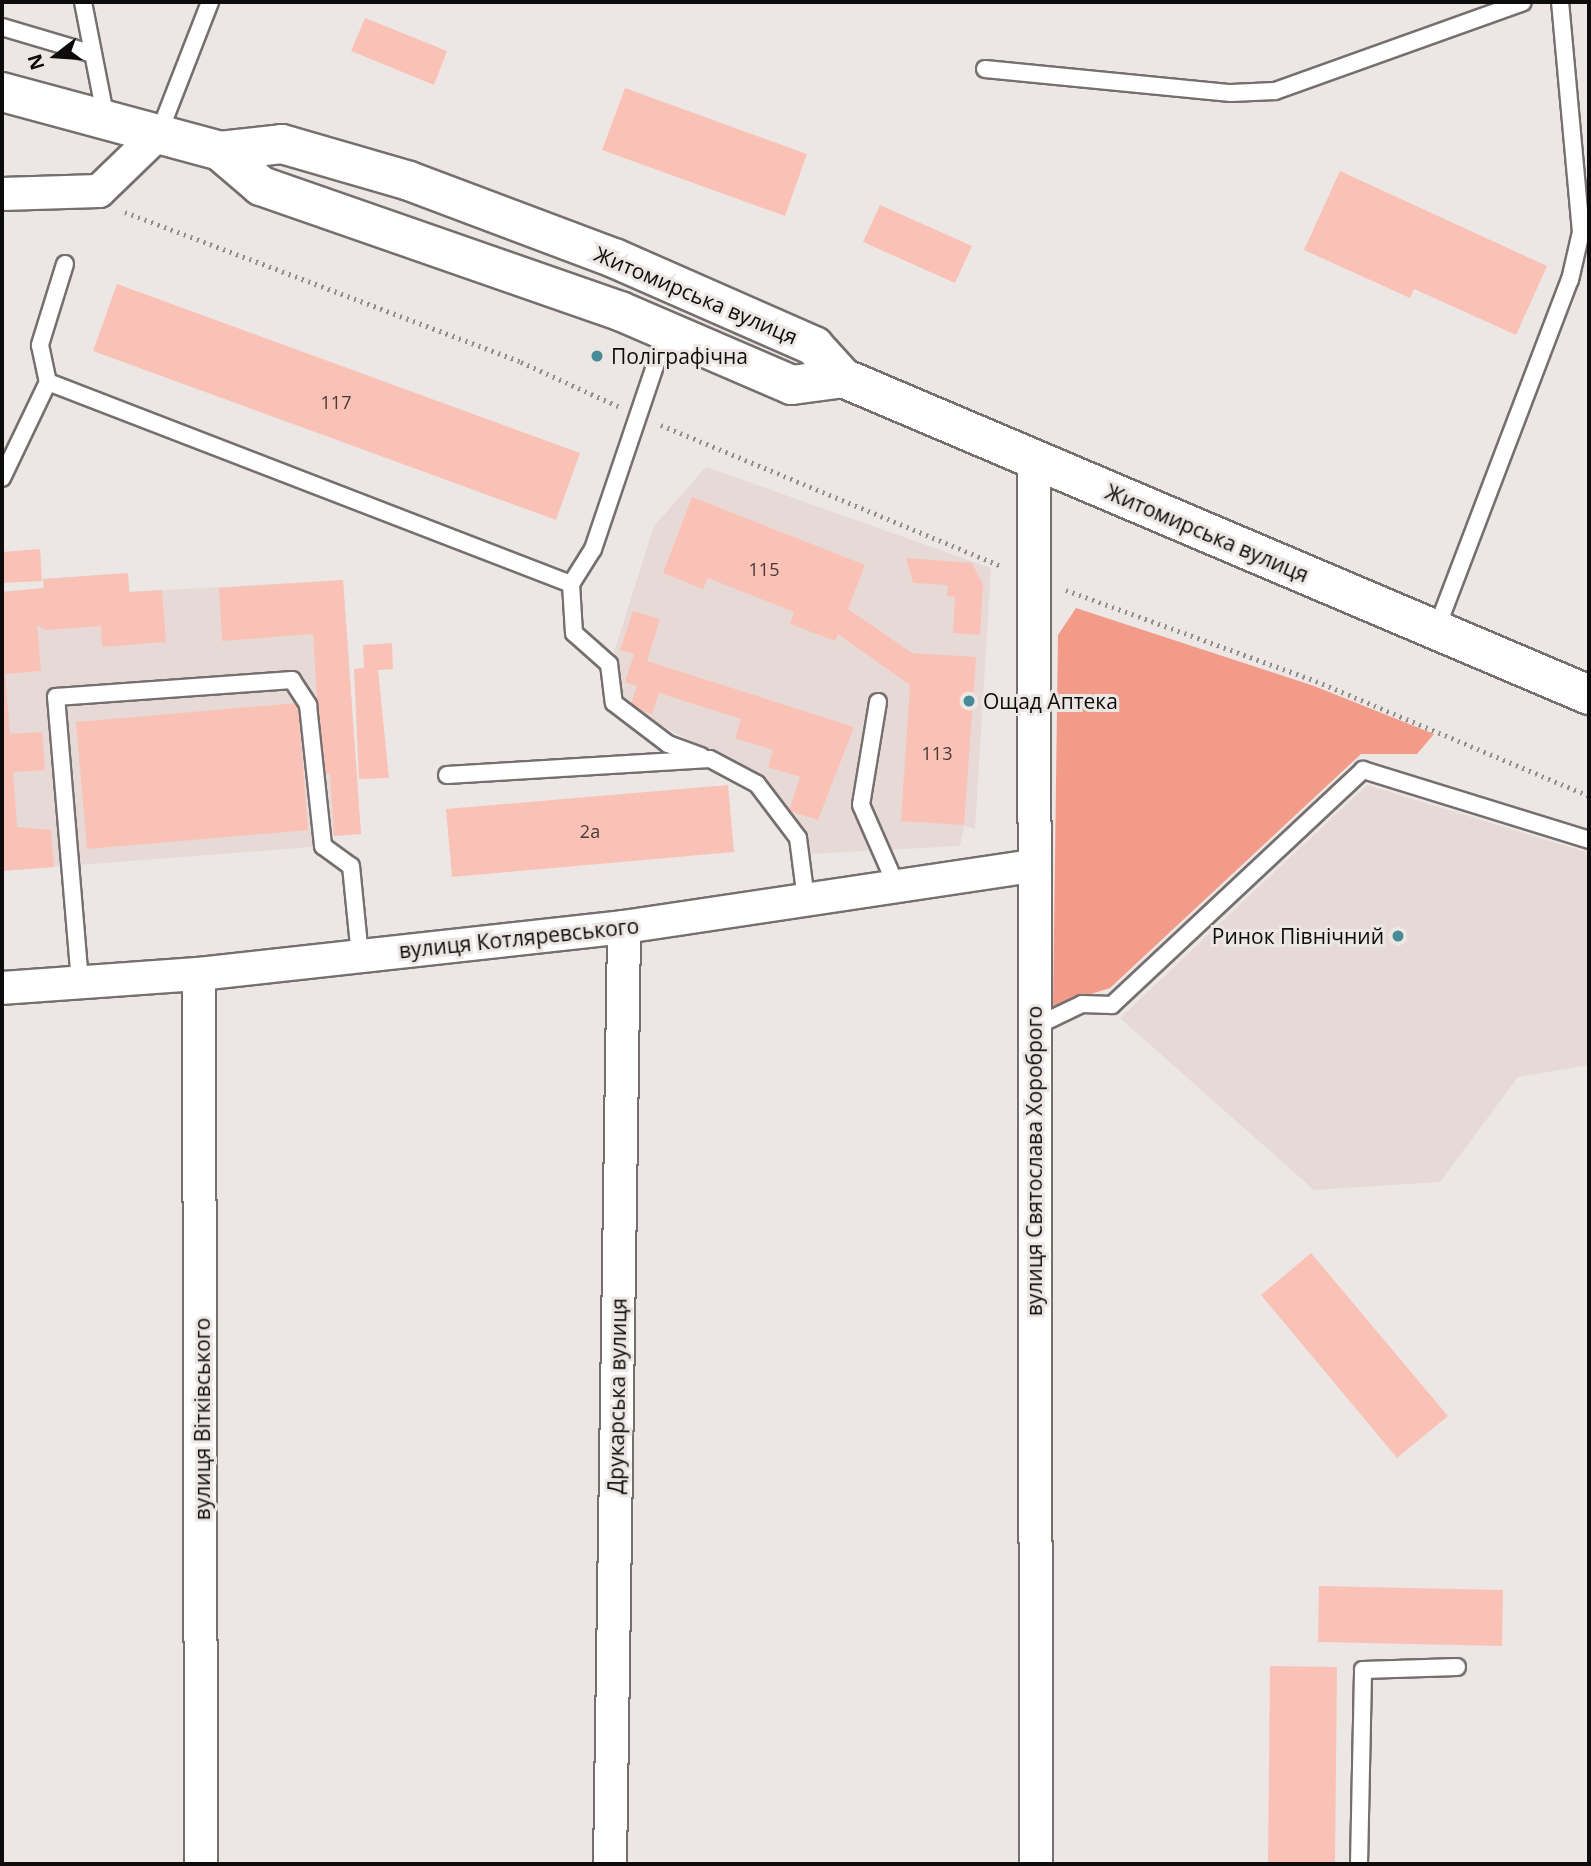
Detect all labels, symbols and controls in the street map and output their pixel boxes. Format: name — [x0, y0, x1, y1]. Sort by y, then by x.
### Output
north arrow — [21, 21, 91, 91]
text: N — [21, 51, 51, 73]
street label: Житомирська вулиця — [591, 241, 801, 349]
place label: Поліграфічна — [611, 343, 748, 369]
marker: Поліграфічна — [589, 348, 605, 364]
house number: 117 — [321, 391, 351, 413]
street label: Житомирська вулиця — [1102, 479, 1312, 587]
house number: 115 — [749, 558, 779, 580]
place label: Ощад Аптека — [983, 688, 1118, 714]
marker: Ощад Аптека — [961, 693, 977, 709]
house number: 113 — [922, 742, 952, 764]
house number: 2а — [580, 820, 600, 842]
street label: вулиця Котляревського — [398, 913, 640, 963]
place label: Ринок Північний — [1212, 923, 1384, 949]
marker: Ринок Північний — [1390, 928, 1406, 944]
street label: вулиця Святослава Хороброго — [1021, 1006, 1047, 1316]
street label: Друкарська вулиця — [603, 1298, 631, 1494]
street label: вулиця Вітківського — [189, 1318, 215, 1520]

